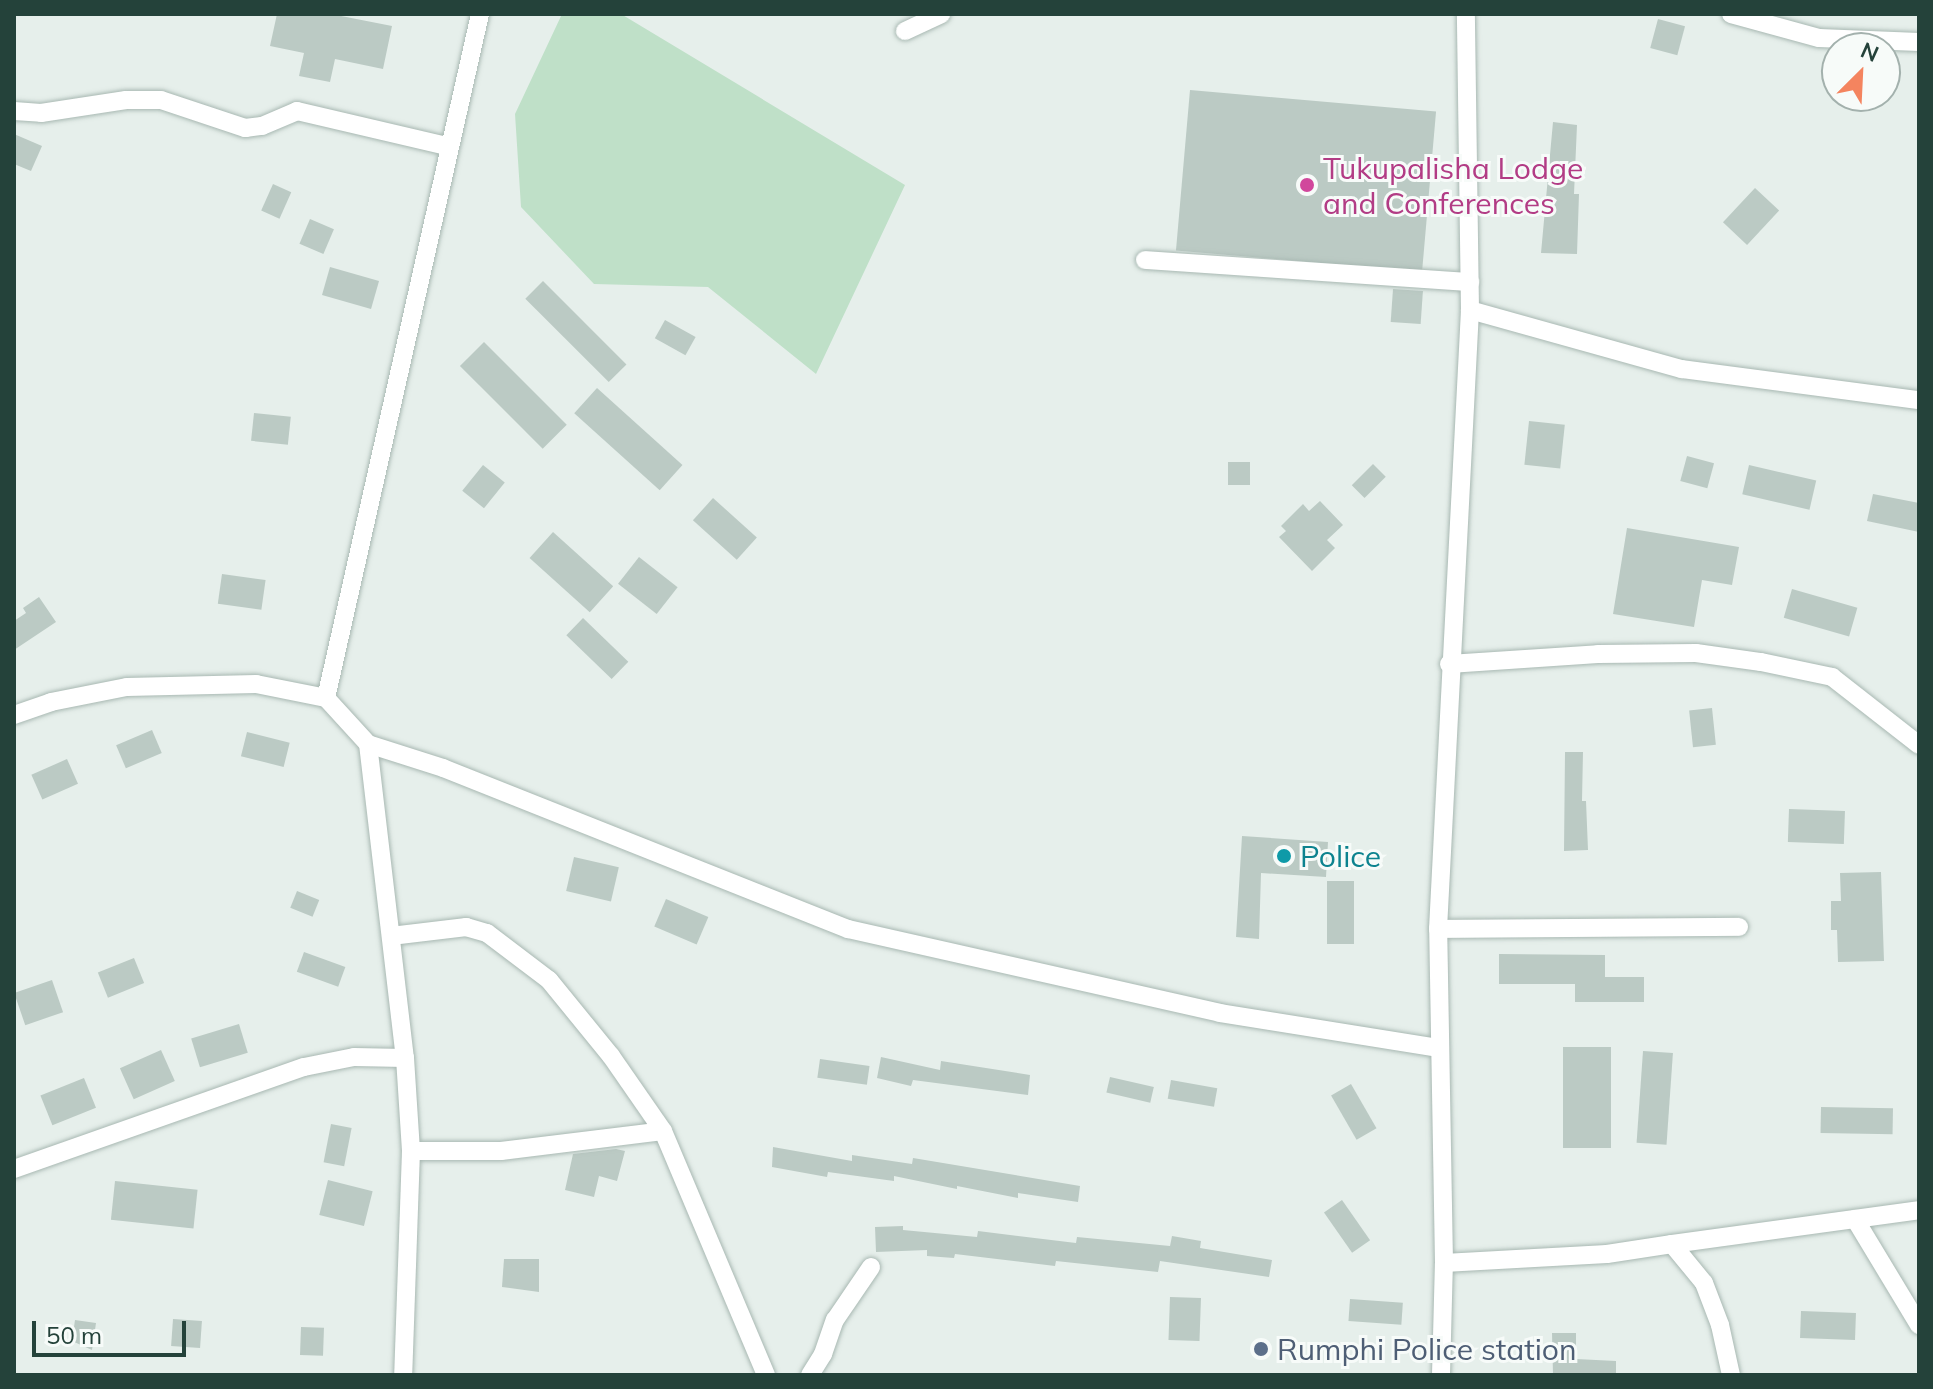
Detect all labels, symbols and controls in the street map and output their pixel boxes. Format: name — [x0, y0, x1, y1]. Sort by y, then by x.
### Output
north arrow — [1821, 32, 1901, 112]
text: N — [1857, 36, 1883, 68]
place label: Tukupalisha Lodge and Conferences — [1323, 150, 1583, 220]
marker: Tukupalisha Lodge and Conferences — [1298, 176, 1316, 194]
place label: Police — [1300, 838, 1381, 874]
marker: Police — [1275, 847, 1293, 865]
scale bar — [36, 1305, 190, 1355]
text: 50 m — [46, 1320, 102, 1350]
place label: Rumphi Police station — [1277, 1331, 1577, 1367]
marker: Rumphi Police station — [1252, 1340, 1270, 1358]

